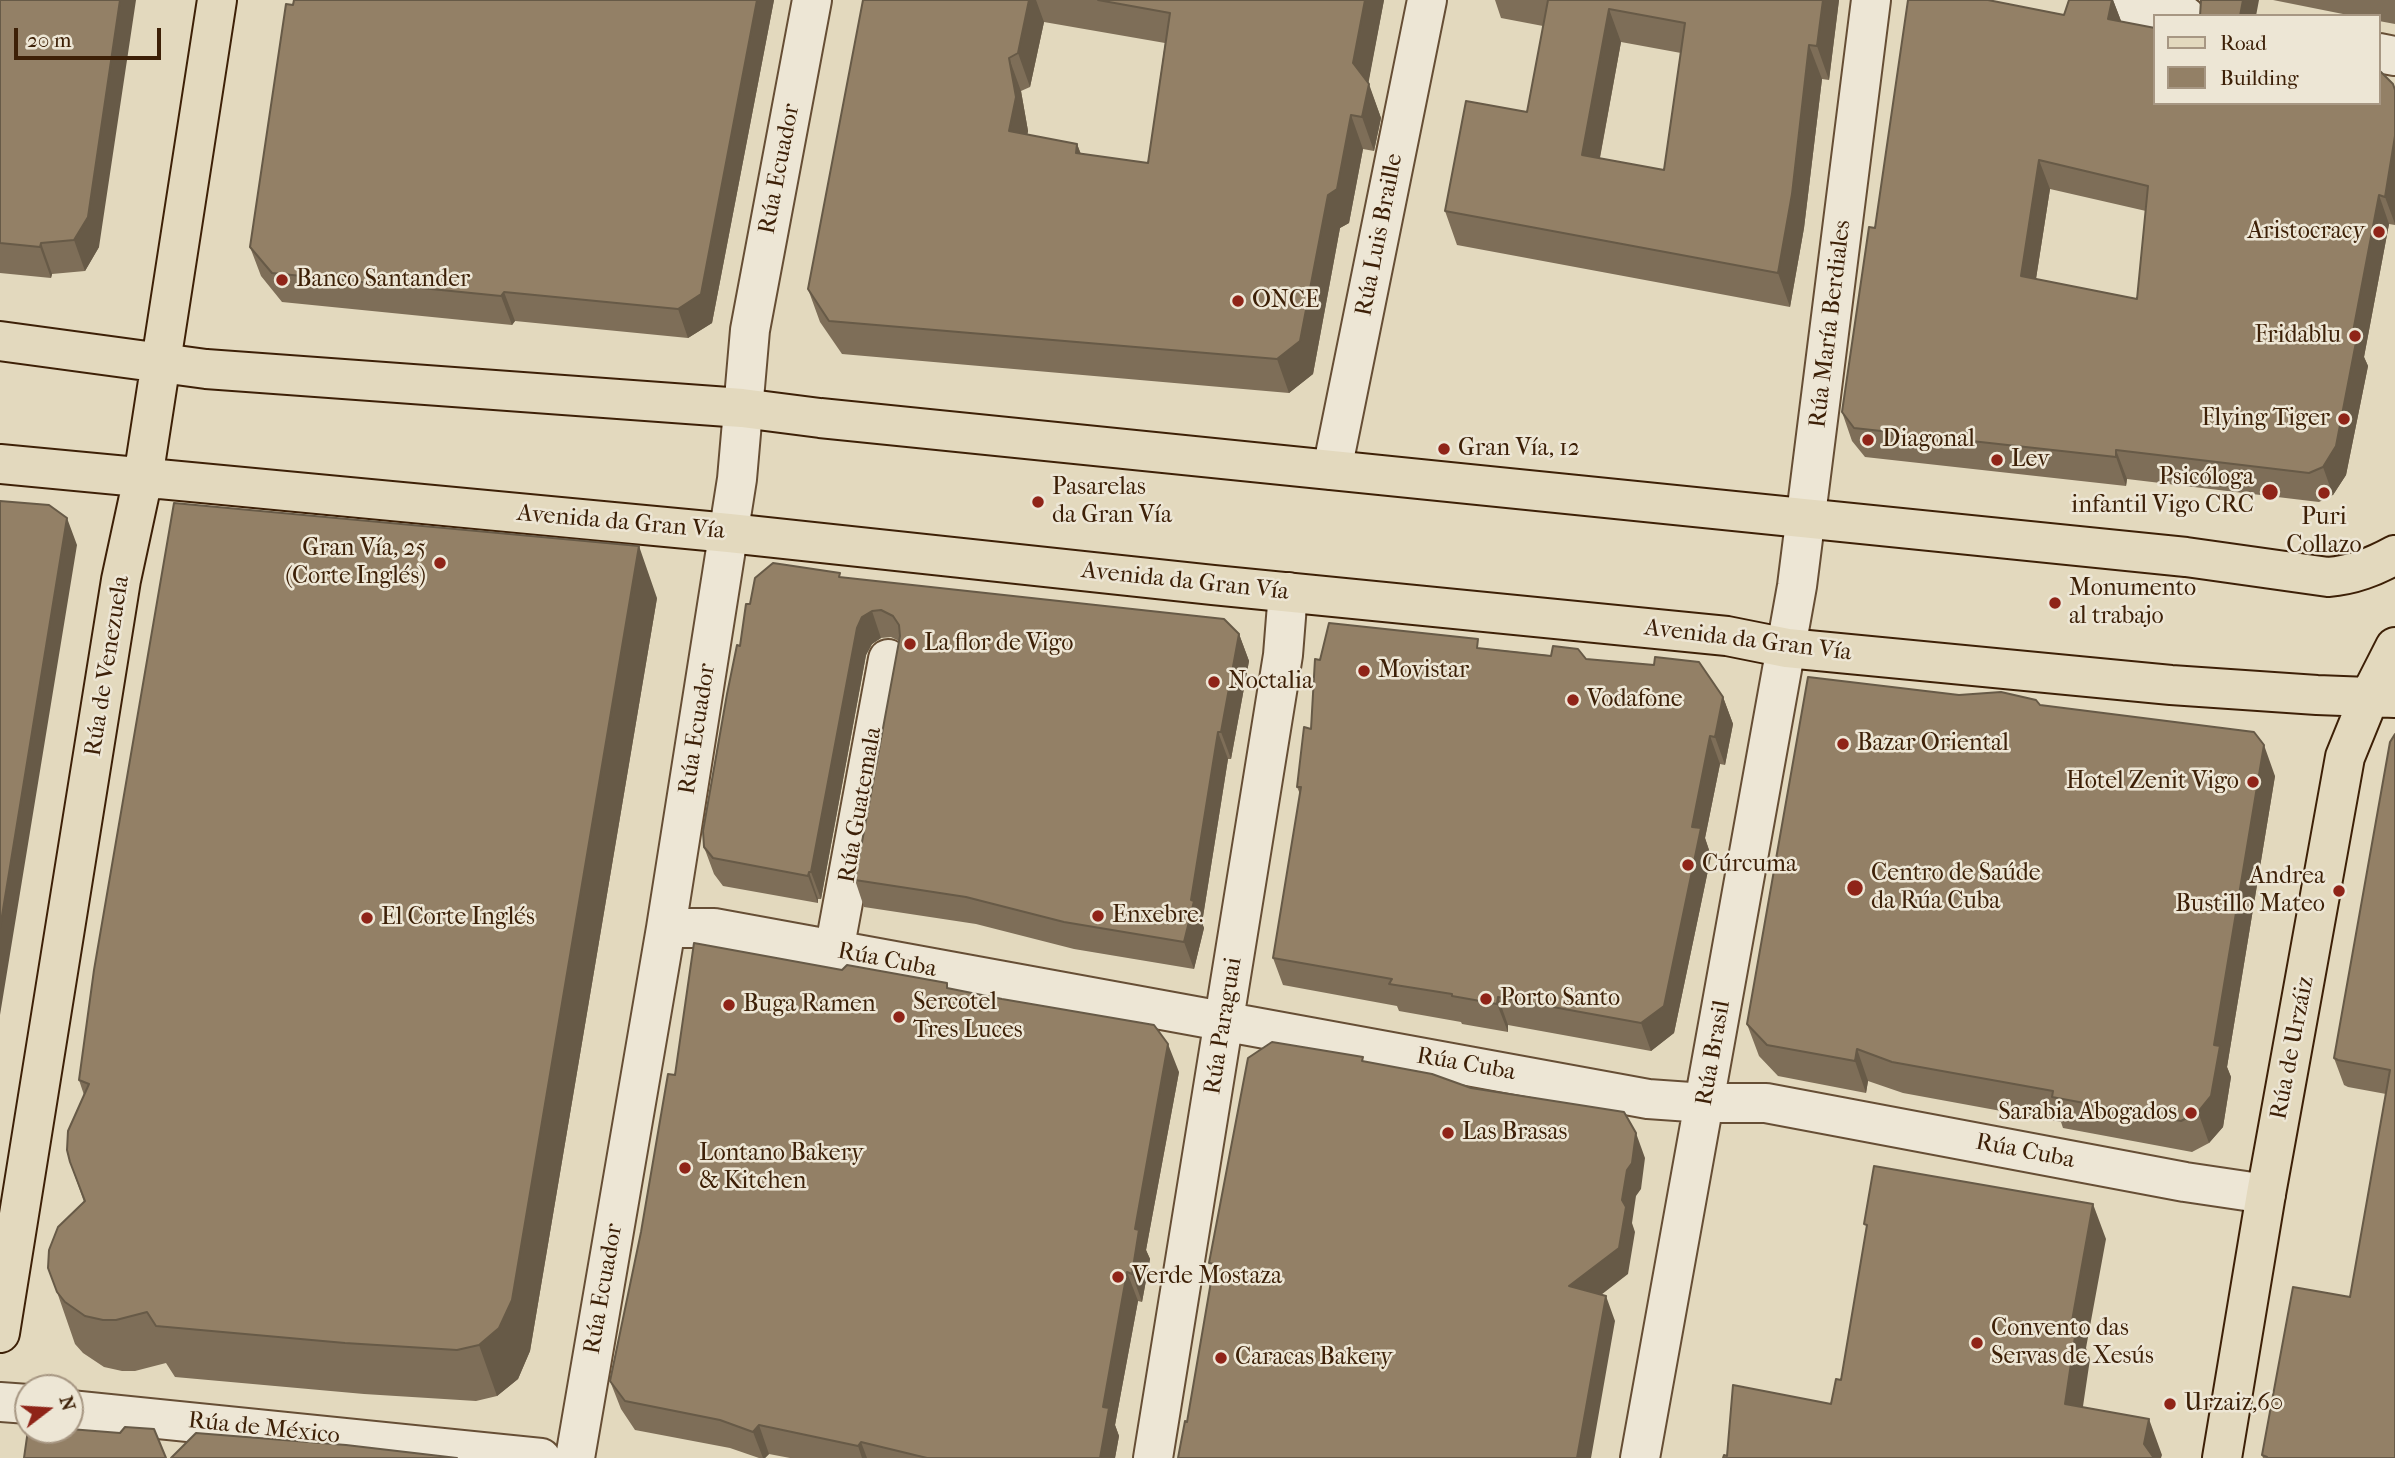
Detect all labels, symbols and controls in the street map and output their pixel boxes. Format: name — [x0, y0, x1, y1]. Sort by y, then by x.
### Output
scale bar — [18, 14, 164, 58]
legend — [2154, 14, 2381, 105]
text: 20 m — [27, 28, 71, 52]
text: Road — [2220, 31, 2267, 55]
text: Building — [2220, 66, 2298, 90]
street label: Rúa Ecuador — [753, 101, 807, 237]
street label: Rúa Luis Braille — [1350, 151, 1410, 319]
street label: Rúa María Berdiales — [1804, 218, 1858, 430]
place label: Aristocracy — [2247, 218, 2365, 246]
marker: Aristocracy — [2371, 224, 2387, 240]
place label: Banco Santander — [296, 266, 470, 294]
marker: Banco Santander — [274, 272, 290, 288]
place label: ONCE — [1252, 287, 1319, 315]
marker: ONCE — [1230, 293, 1246, 309]
place label: Fridablu — [2254, 322, 2341, 350]
marker: Fridablu — [2347, 328, 2363, 344]
place label: Flying Tiger — [2201, 405, 2330, 433]
marker: Flying Tiger — [2336, 411, 2352, 427]
place label: Diagonal — [1882, 426, 1975, 454]
marker: Diagonal — [1860, 432, 1876, 448]
place label: Gran Vía, 12 — [1458, 435, 1580, 463]
marker: Gran Vía, 12 — [1436, 441, 1452, 457]
place label: Lev — [2011, 446, 2049, 474]
marker: Lev — [1989, 452, 2005, 468]
place label: Psicóloga infantil Vigo CRC — [2071, 464, 2254, 520]
place label: Pasarelas da Gran Vía — [1052, 474, 1172, 530]
marker: Psicóloga infantil Vigo CRC — [2260, 482, 2280, 502]
marker: Puri Collazo — [2316, 485, 2332, 501]
marker: Pasarelas da Gran Vía — [1030, 494, 1046, 510]
street label: Avenida da Gran Vía — [516, 500, 726, 546]
place label: Puri Collazo — [2286, 504, 2362, 560]
place label: Gran Vía, 25 (Corte Inglés) — [285, 535, 426, 591]
marker: Gran Vía, 25 (Corte Inglés) — [432, 555, 448, 571]
street label: Avenida da Gran Vía — [1080, 557, 1290, 607]
street label: Rúa de Venezuela — [80, 574, 136, 758]
place label: Monumento al trabajo — [2069, 575, 2196, 631]
marker: Monumento al trabajo — [2047, 595, 2063, 611]
street label: Avenida da Gran Vía — [1643, 614, 1853, 668]
place label: La flor de Vigo — [924, 630, 1073, 658]
marker: La flor de Vigo — [902, 636, 918, 652]
place label: Movistar — [1378, 657, 1469, 685]
street label: Rúa Ecuador — [673, 662, 723, 796]
marker: Movistar — [1356, 663, 1372, 679]
place label: Noctalia — [1228, 668, 1313, 696]
marker: Noctalia — [1206, 674, 1222, 690]
place label: Vodafone — [1587, 686, 1683, 714]
marker: Vodafone — [1565, 692, 1581, 708]
street label: Rúa Guatemala — [833, 725, 889, 885]
place label: Bazar Oriental — [1857, 730, 2009, 758]
marker: Bazar Oriental — [1835, 736, 1851, 752]
place label: Hotel Zenit Vigo — [2066, 768, 2239, 796]
marker: Hotel Zenit Vigo — [2245, 774, 2261, 790]
place label: Cúrcuma — [1702, 851, 1797, 879]
marker: Cúrcuma — [1680, 857, 1696, 873]
place label: Centro de Saúde da Rúa Cuba — [1871, 860, 2041, 916]
place label: Andrea Bustillo Mateo — [2175, 863, 2325, 919]
marker: Centro de Saúde da Rúa Cuba — [1845, 878, 1865, 898]
marker: Andrea Bustillo Mateo — [2331, 883, 2347, 899]
place label: Enxebre. — [1112, 902, 1203, 930]
place label: El Corte Inglés — [381, 904, 535, 932]
marker: Enxebre. — [1090, 908, 1106, 924]
marker: El Corte Inglés — [359, 910, 375, 926]
street label: Rúa Cuba — [835, 937, 939, 985]
street label: Rúa Paraguai — [1199, 955, 1249, 1097]
street label: Rúa de Urzáiz — [2265, 974, 2321, 1122]
place label: Porto Santo — [1500, 985, 1620, 1013]
place label: Sercotel Tres Luces — [913, 989, 1023, 1045]
place label: Buga Ramen — [743, 991, 876, 1019]
marker: Porto Santo — [1478, 991, 1494, 1007]
marker: Buga Ramen — [721, 997, 737, 1013]
street label: Rúa Brasil — [1691, 998, 1737, 1108]
marker: Sercotel Tres Luces — [891, 1009, 907, 1025]
street label: Rúa Cuba — [1414, 1042, 1518, 1088]
place label: Sarabia Abogados — [1998, 1099, 2177, 1127]
marker: Sarabia Abogados — [2183, 1105, 2199, 1121]
place label: Las Brasas — [1462, 1119, 1567, 1147]
marker: Las Brasas — [1440, 1125, 1456, 1141]
street label: Rúa Cuba — [1973, 1128, 2077, 1176]
place label: Lontano Bakery & Kitchen — [699, 1140, 864, 1196]
marker: Lontano Bakery & Kitchen — [677, 1160, 693, 1176]
street label: Rúa Ecuador — [578, 1221, 630, 1357]
place label: Verde Mostaza — [1132, 1263, 1282, 1291]
marker: Verde Mostaza — [1110, 1269, 1126, 1285]
place label: Convento das Servas de Xesús — [1991, 1315, 2154, 1371]
marker: Convento das Servas de Xesús — [1969, 1335, 1985, 1351]
place label: Caracas Bakery — [1235, 1344, 1393, 1372]
marker: Caracas Bakery — [1213, 1350, 1229, 1366]
north arrow — [14, 1374, 84, 1444]
place label: Urzaiz,60 — [2184, 1390, 2283, 1418]
text: N — [55, 1393, 80, 1414]
marker: Urzaiz,60 — [2162, 1396, 2178, 1412]
street label: Rúa de México — [187, 1407, 341, 1451]

